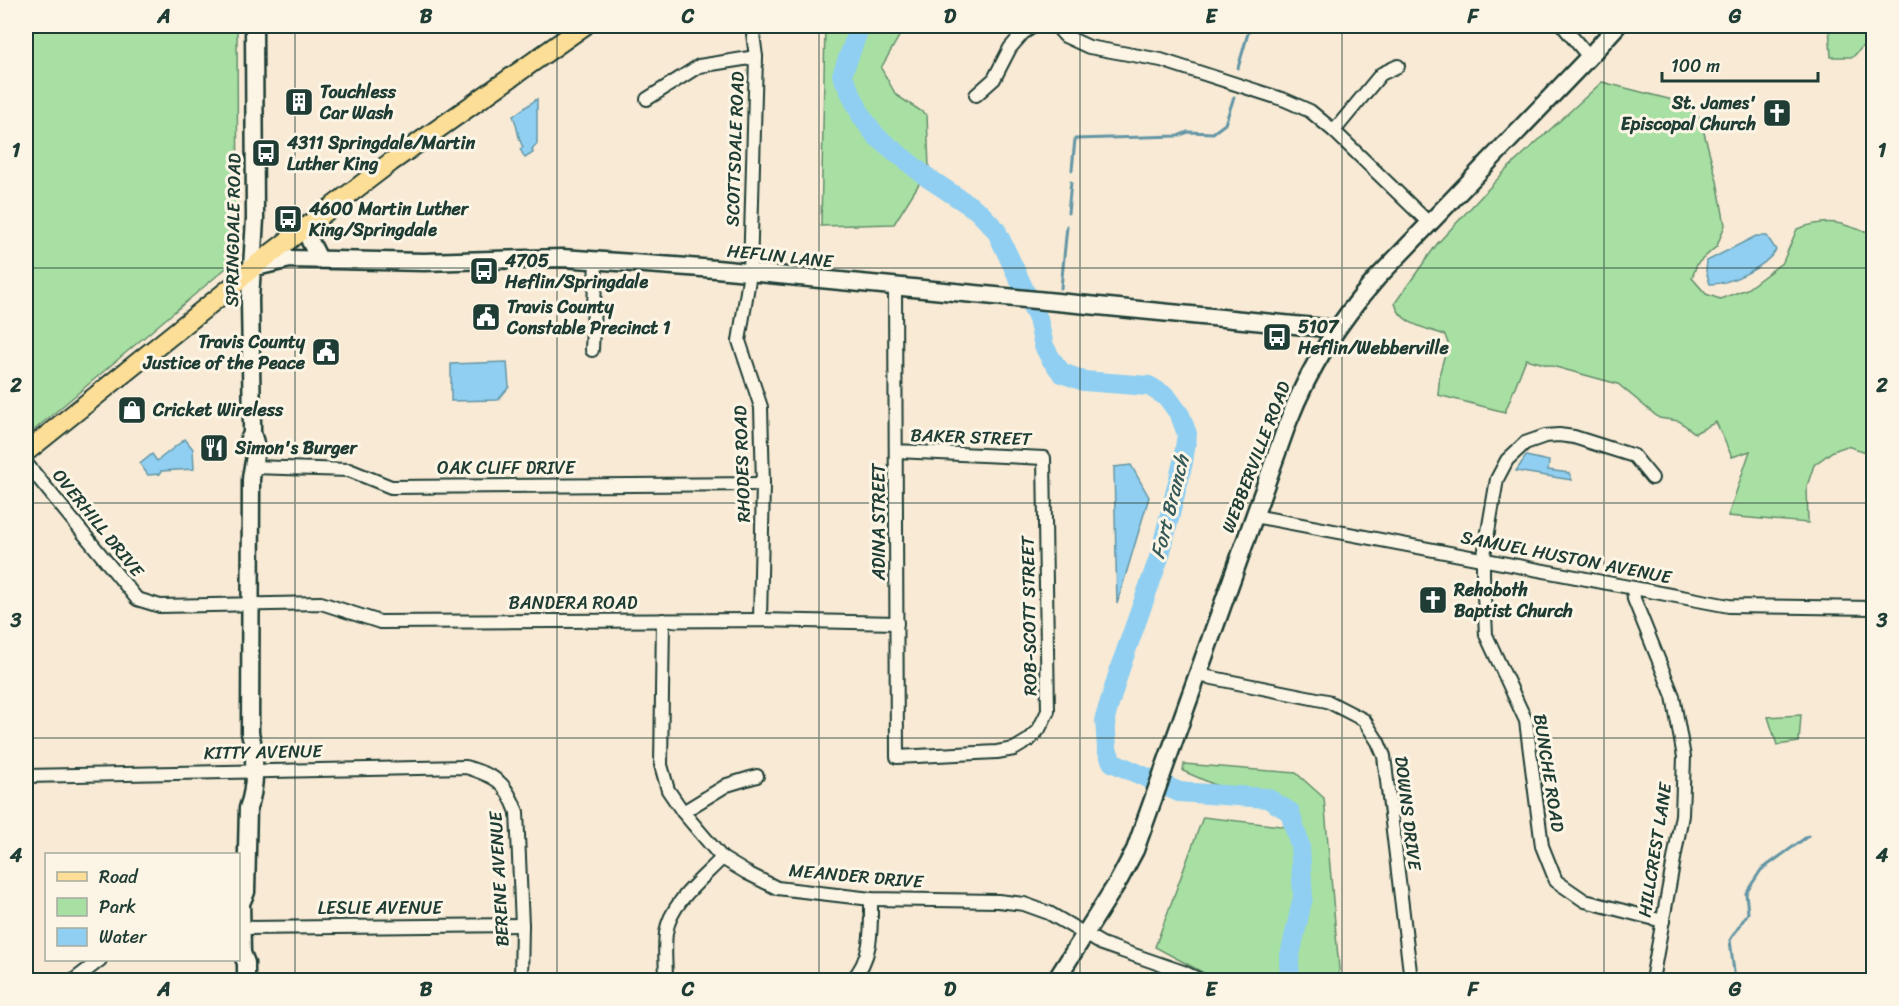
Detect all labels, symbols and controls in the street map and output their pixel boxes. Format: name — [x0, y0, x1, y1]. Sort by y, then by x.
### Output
text: A — [156, 0, 171, 34]
text: B — [420, 0, 433, 34]
text: C — [681, 0, 695, 34]
text: D — [944, 0, 957, 34]
text: E — [1205, 0, 1218, 34]
text: F — [1467, 0, 1480, 34]
text: G — [1728, 0, 1742, 34]
scale bar — [1662, 45, 1818, 83]
text: 100 m — [1671, 50, 1720, 82]
street label: SCOTTSDALE ROAD — [716, 71, 754, 227]
place label: Touchless Car Wash — [319, 76, 397, 129]
building icon: Touchless Car Wash — [283, 86, 315, 118]
place label: St. James' Episcopal Church — [1621, 87, 1757, 140]
church icon: St. James' Episcopal Church — [1761, 97, 1793, 129]
place label: 4311 Springdale/Martin Luther King — [286, 127, 475, 180]
text: 1 — [12, 133, 21, 168]
text: 1 — [1878, 133, 1887, 168]
bus stop icon: 4311 Springdale/Martin Luther King — [250, 137, 282, 169]
street label: SPRINGDALE ROAD — [216, 153, 250, 307]
place label: 4600 Martin Luther King/Springdale — [308, 193, 470, 246]
bus stop icon: 4600 Martin Luther King/Springdale — [272, 203, 304, 235]
street label: HEFLIN LANE — [726, 235, 835, 278]
place label: 4705 Heflin/Springdale — [504, 245, 648, 298]
bus stop icon: 4705 Heflin/Springdale — [468, 255, 500, 287]
place label: Travis County Constable Precinct 1 — [506, 291, 671, 344]
public building icon: Travis County Constable Precinct 1 — [470, 301, 502, 333]
place label: 5107 Heflin/Webberville — [1297, 311, 1450, 364]
bus stop icon: 5107 Heflin/Webberville — [1261, 321, 1293, 353]
place label: Travis County Justice of the Peace — [143, 326, 306, 379]
public building icon: Travis County Justice of the Peace — [310, 336, 342, 368]
text: 2 — [9, 368, 22, 403]
text: 2 — [1875, 368, 1888, 403]
street label: WEBBERVILLE ROAD — [1212, 376, 1300, 538]
shop icon: Cricket Wireless — [116, 394, 148, 426]
place label: Cricket Wireless — [152, 394, 284, 426]
street label: RHODES ROAD — [724, 405, 760, 523]
street label: BAKER STREET — [910, 419, 1033, 455]
restaurant icon: Simon's Burger — [198, 432, 230, 464]
place label: Simon's Burger — [234, 432, 358, 464]
water label: Fort Branch — [1140, 450, 1200, 562]
street label: OAK CLIFF DRIVE — [437, 452, 576, 484]
street label: OVERHILL DRIVE — [44, 461, 153, 585]
street label: ADINA STREET — [863, 463, 895, 581]
street label: SAMUEL HUSTON AVENUE — [1458, 521, 1675, 593]
street label: ROB-SCOTT STREET — [1012, 535, 1046, 696]
place label: Rehoboth Baptist Church — [1453, 574, 1573, 627]
church icon: Rehoboth Baptist Church — [1417, 584, 1449, 616]
street label: BANDERA ROAD — [509, 587, 638, 619]
text: 3 — [10, 603, 22, 638]
text: 3 — [1876, 603, 1888, 638]
street label: BUNCHE ROAD — [1524, 712, 1574, 835]
street label: KITTY AVENUE — [204, 735, 323, 769]
street label: DOWNS DRIVE — [1385, 754, 1431, 873]
street label: HILLCREST LANE — [1629, 780, 1682, 919]
street label: BERENE AVENUE — [479, 810, 519, 947]
text: 4 — [9, 838, 23, 873]
text: 4 — [1875, 838, 1889, 873]
legend — [45, 853, 240, 961]
street label: MEANDER DRIVE — [788, 854, 925, 898]
text: Road — [99, 861, 139, 893]
text: Park — [99, 891, 136, 923]
street label: LESLIE AVENUE — [318, 892, 443, 924]
text: Water — [99, 921, 148, 953]
text: A — [156, 972, 171, 1006]
text: B — [420, 972, 433, 1006]
text: C — [681, 972, 695, 1006]
text: D — [944, 972, 957, 1006]
text: E — [1205, 972, 1218, 1006]
text: F — [1467, 972, 1480, 1006]
text: G — [1728, 972, 1742, 1006]

